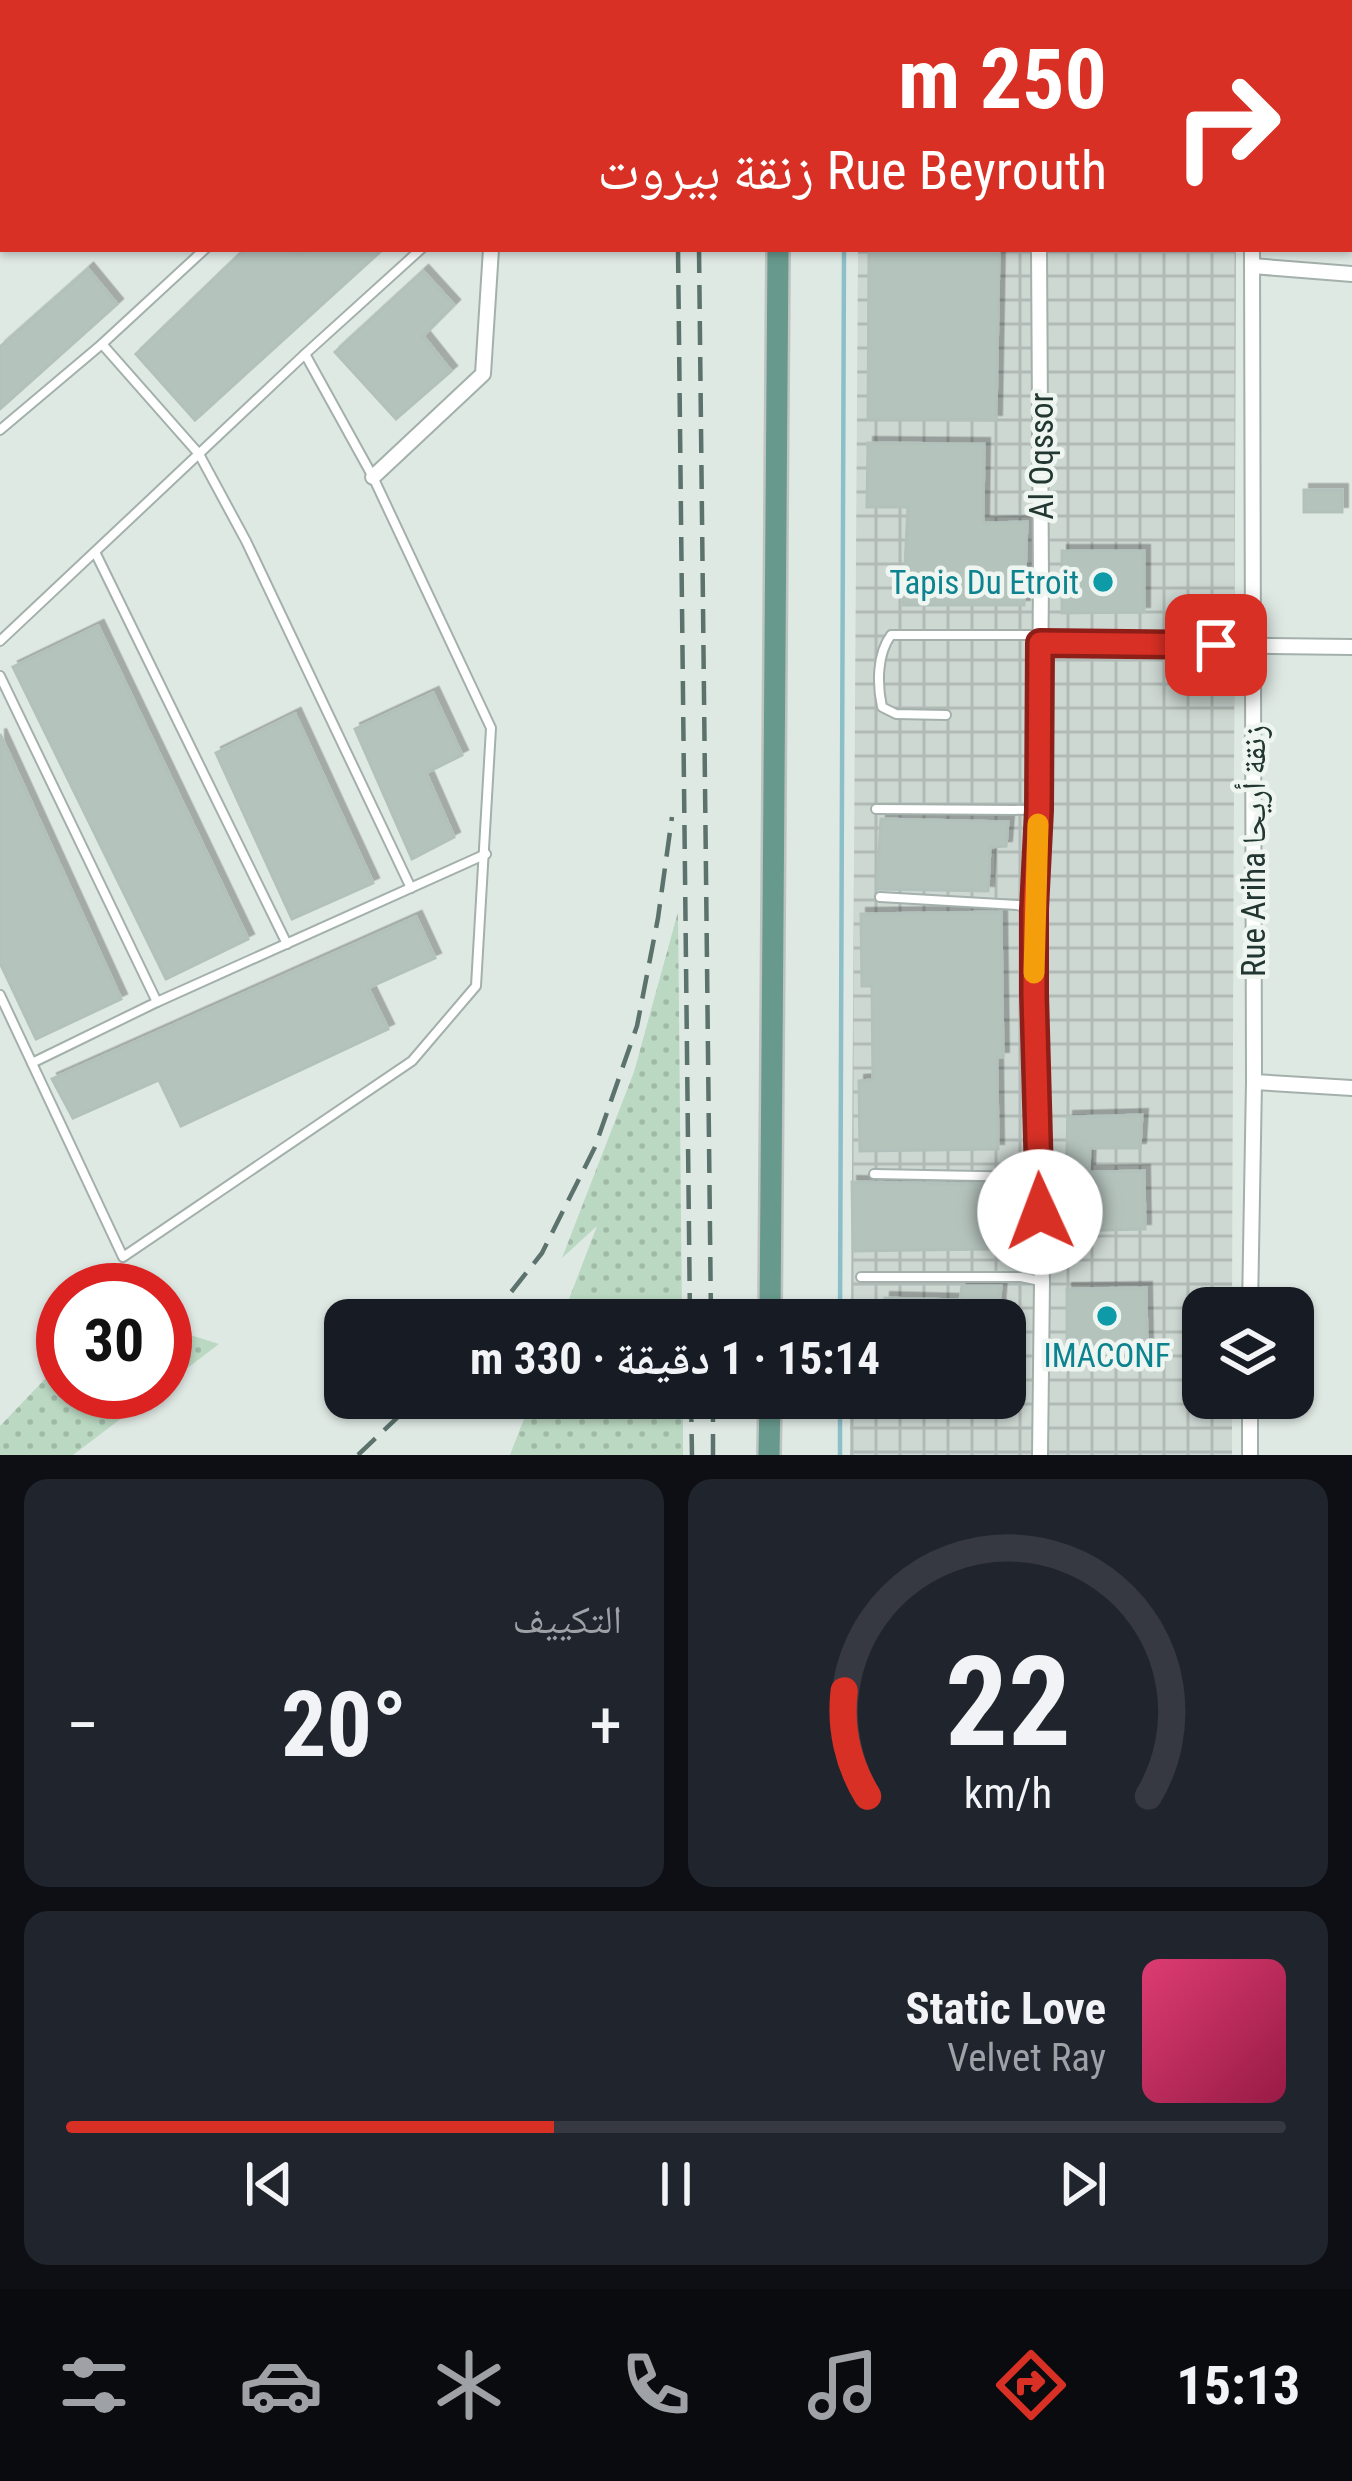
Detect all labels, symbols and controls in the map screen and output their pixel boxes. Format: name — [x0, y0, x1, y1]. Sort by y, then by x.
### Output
text: 250 m — [898, 30, 1107, 129]
icon: right — [1149, 48, 1305, 204]
text: Rue Beyrouth زنقة بيروت — [598, 139, 1107, 202]
street label: Al Oqssor — [1022, 392, 1061, 520]
place label: Tapis Du Etroit — [889, 563, 1079, 602]
marker: Tapis Du Etroit — [1090, 569, 1116, 595]
pin — [1165, 594, 1267, 696]
icon: arrive — [1183, 612, 1249, 678]
street label: Rue Ariha زنقة أريحا — [1234, 725, 1273, 977]
position arrow — [977, 1149, 1103, 1275]
speed limit sign: 30 — [36, 1263, 192, 1419]
map controls — [1182, 1287, 1314, 1419]
button: layers — [1182, 1287, 1314, 1419]
marker: IMACONF — [1094, 1303, 1120, 1329]
text: 15:14 · 1 دقيقة · 330 m — [470, 1332, 880, 1385]
place label: IMACONF — [1043, 1336, 1171, 1375]
text: التكييف — [513, 1597, 622, 1643]
text: 22 — [945, 1629, 1071, 1775]
text: 20° — [281, 1673, 407, 1778]
text: − — [66, 1687, 99, 1764]
text: + — [589, 1687, 622, 1764]
text: km/h — [964, 1768, 1052, 1818]
text: Static Love — [905, 1982, 1106, 2035]
text: Velvet Ray — [947, 2035, 1106, 2081]
icon: previous — [236, 2151, 302, 2217]
icon: pause — [643, 2151, 709, 2217]
icon: next — [1050, 2151, 1116, 2217]
icon: filters — [52, 2343, 136, 2427]
icon: car — [239, 2343, 323, 2427]
icon: climate — [427, 2343, 511, 2427]
icon: phone — [614, 2343, 698, 2427]
icon: music — [801, 2343, 885, 2427]
icon: directions — [989, 2343, 1073, 2427]
text: 15:13 — [1176, 2354, 1300, 2417]

